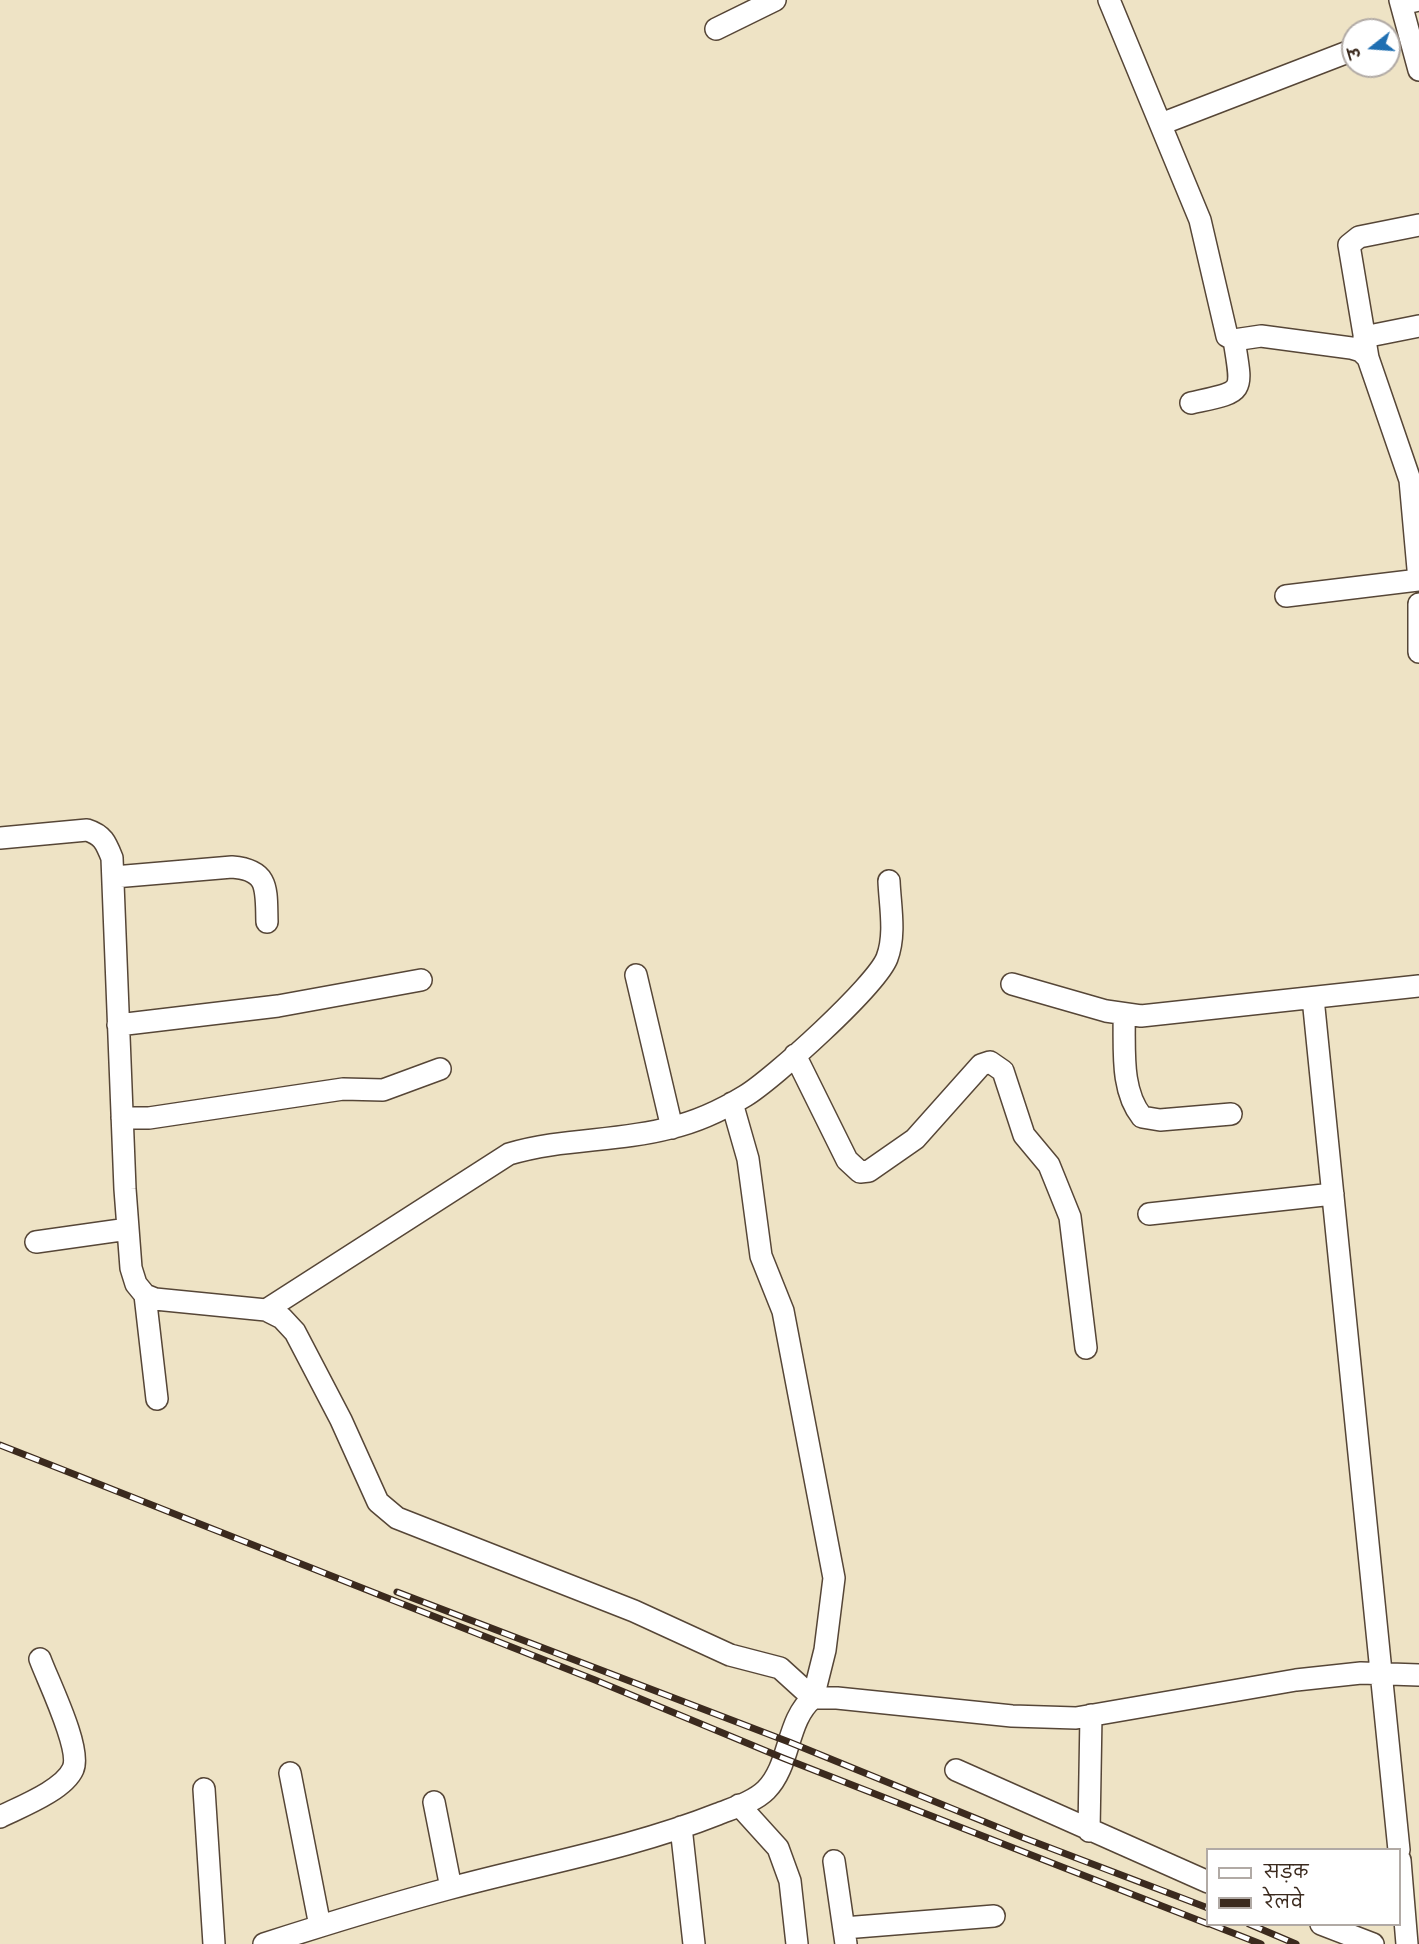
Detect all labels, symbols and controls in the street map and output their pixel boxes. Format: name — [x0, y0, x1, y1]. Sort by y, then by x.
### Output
north arrow — [1341, 18, 1401, 78]
text: उ — [1344, 45, 1367, 61]
legend — [1206, 1848, 1401, 1926]
text: सड़क — [1264, 1861, 1308, 1885]
text: रेलवे — [1264, 1891, 1304, 1915]

